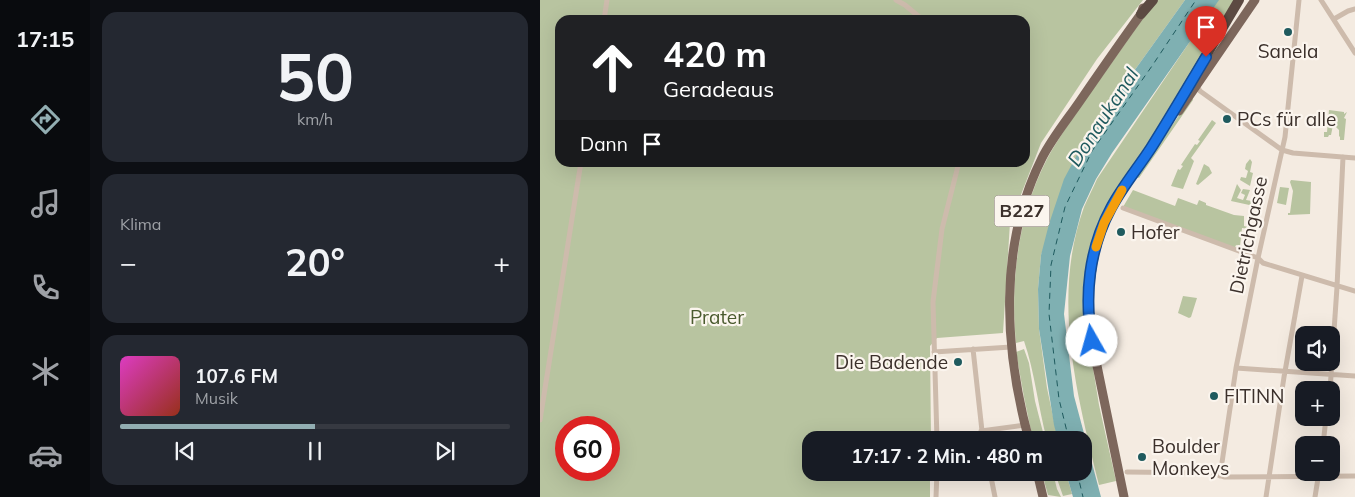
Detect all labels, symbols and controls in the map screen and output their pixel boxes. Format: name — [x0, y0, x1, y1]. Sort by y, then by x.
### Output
pin — [1185, 6, 1227, 57]
icon: arrive — [1192, 13, 1220, 41]
text: 17:15 — [16, 25, 74, 53]
marker: Sanela — [1282, 26, 1294, 38]
text: 420 m — [663, 32, 767, 76]
icon: ahead — [580, 35, 645, 100]
text: 50 — [276, 36, 354, 117]
place label: Sanela — [1258, 39, 1318, 63]
water label: Donaukanal — [1062, 63, 1144, 171]
text: Geradeaus — [663, 75, 774, 103]
icon: directions — [28, 102, 63, 137]
place label: PCs für alle — [1237, 107, 1336, 131]
text: km/h — [297, 109, 333, 129]
marker: PCs für alle — [1221, 113, 1233, 125]
icon: arrive — [638, 130, 666, 158]
text: Dann — [580, 132, 628, 156]
street label: Dietrichgasse — [1224, 174, 1272, 296]
icon: music — [28, 186, 63, 221]
road number: B227 — [994, 196, 1050, 227]
text: Klima — [120, 214, 161, 234]
place label: Hofer — [1131, 220, 1180, 244]
marker: Hofer — [1115, 226, 1127, 238]
text: 20° — [285, 238, 345, 286]
text: − — [120, 245, 137, 280]
text: + — [493, 245, 510, 280]
icon: phone — [28, 270, 63, 305]
park label: Prater — [690, 305, 744, 329]
position arrow — [1065, 314, 1117, 366]
map controls — [1295, 326, 1340, 481]
button: sound — [1295, 326, 1340, 371]
place label: Die Badende — [835, 350, 948, 374]
icon: climate — [28, 354, 63, 389]
marker: Die Badende — [952, 356, 964, 368]
text: 107.6 FM — [195, 364, 278, 388]
button: + — [1295, 381, 1340, 426]
place label: FITINN — [1224, 384, 1284, 408]
text: Musik — [195, 388, 238, 408]
marker: FITINN — [1208, 390, 1220, 402]
speed limit sign: 60 — [555, 416, 620, 481]
place label: Boulder Monkeys — [1152, 434, 1229, 480]
button: − — [1295, 436, 1340, 481]
icon: previous — [171, 437, 199, 465]
icon: pause — [301, 437, 329, 465]
icon: next — [431, 437, 459, 465]
icon: car — [28, 438, 63, 473]
text: 17:17 · 2 Min. · 480 m — [851, 444, 1043, 468]
marker: Boulder Monkeys — [1136, 451, 1148, 463]

